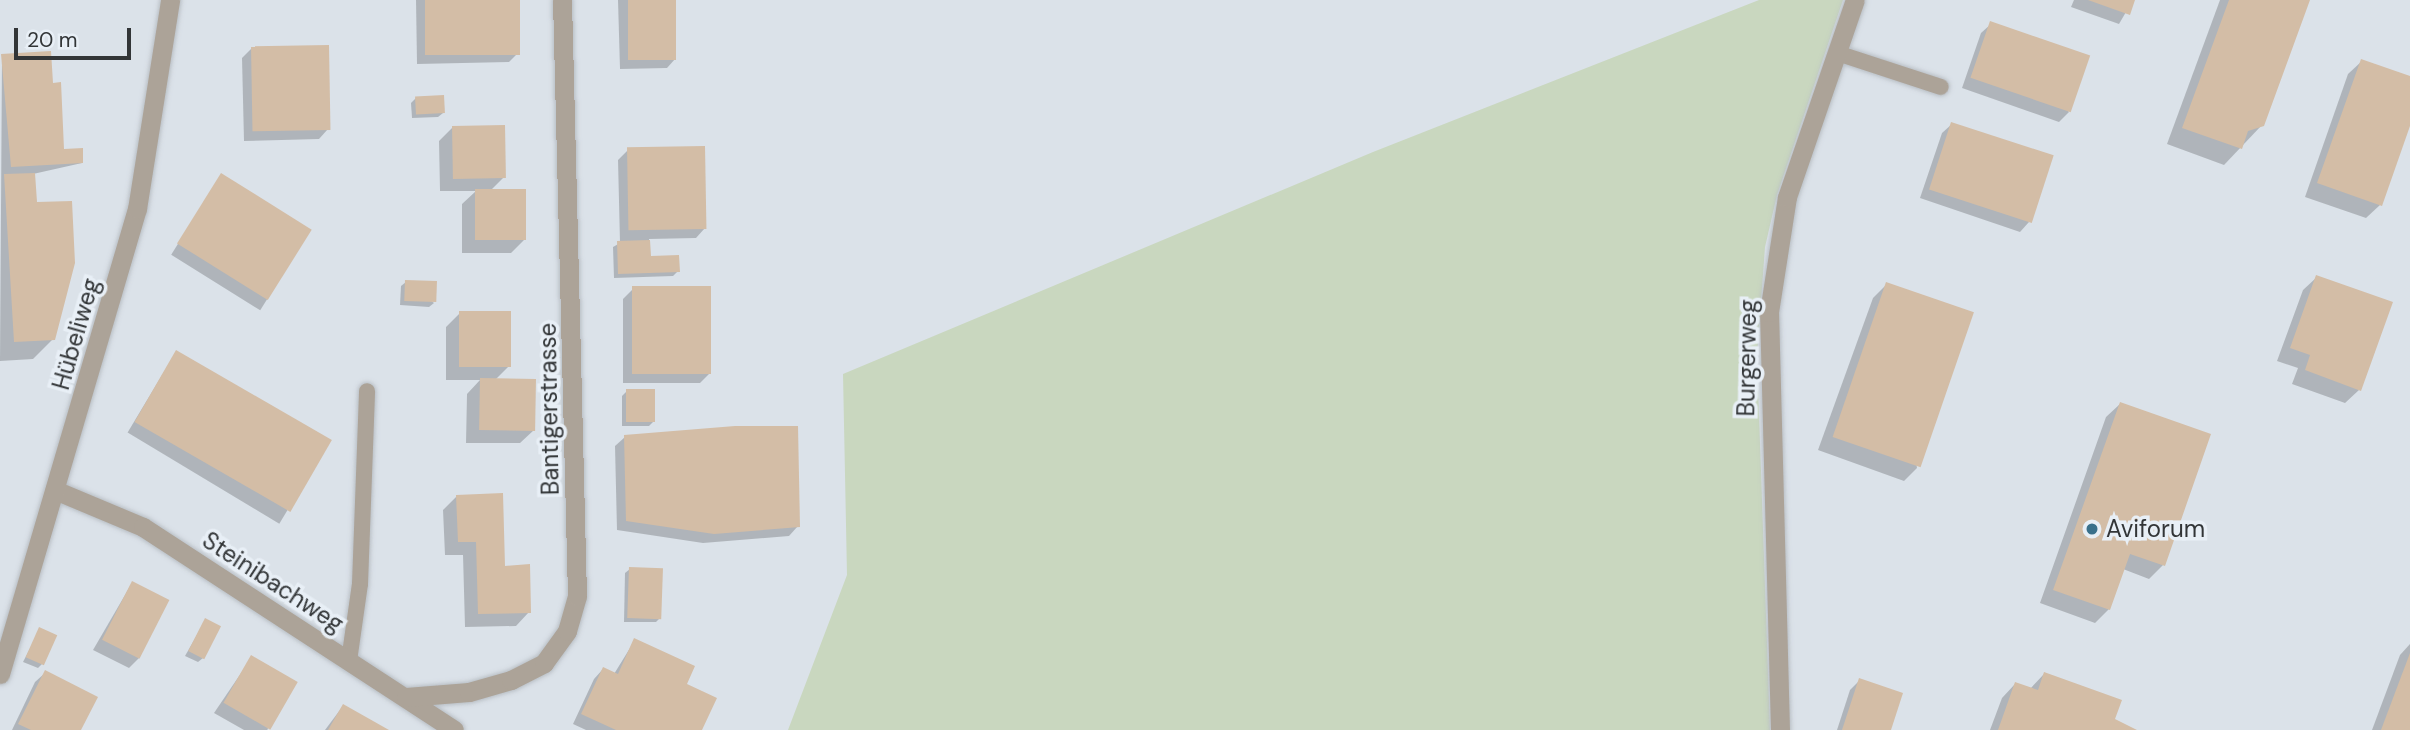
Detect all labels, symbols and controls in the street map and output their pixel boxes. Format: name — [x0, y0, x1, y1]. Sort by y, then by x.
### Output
scale bar — [18, 14, 135, 58]
text: 20 m — [27, 26, 78, 54]
street label: Hübeliweg — [46, 275, 106, 393]
street label: Burgerweg — [1732, 299, 1762, 417]
street label: Bantigerstrasse — [533, 323, 565, 495]
place label: Aviforum — [2106, 515, 2205, 543]
marker: Aviforum — [2084, 521, 2100, 537]
street label: Steinibachweg — [197, 526, 349, 638]

